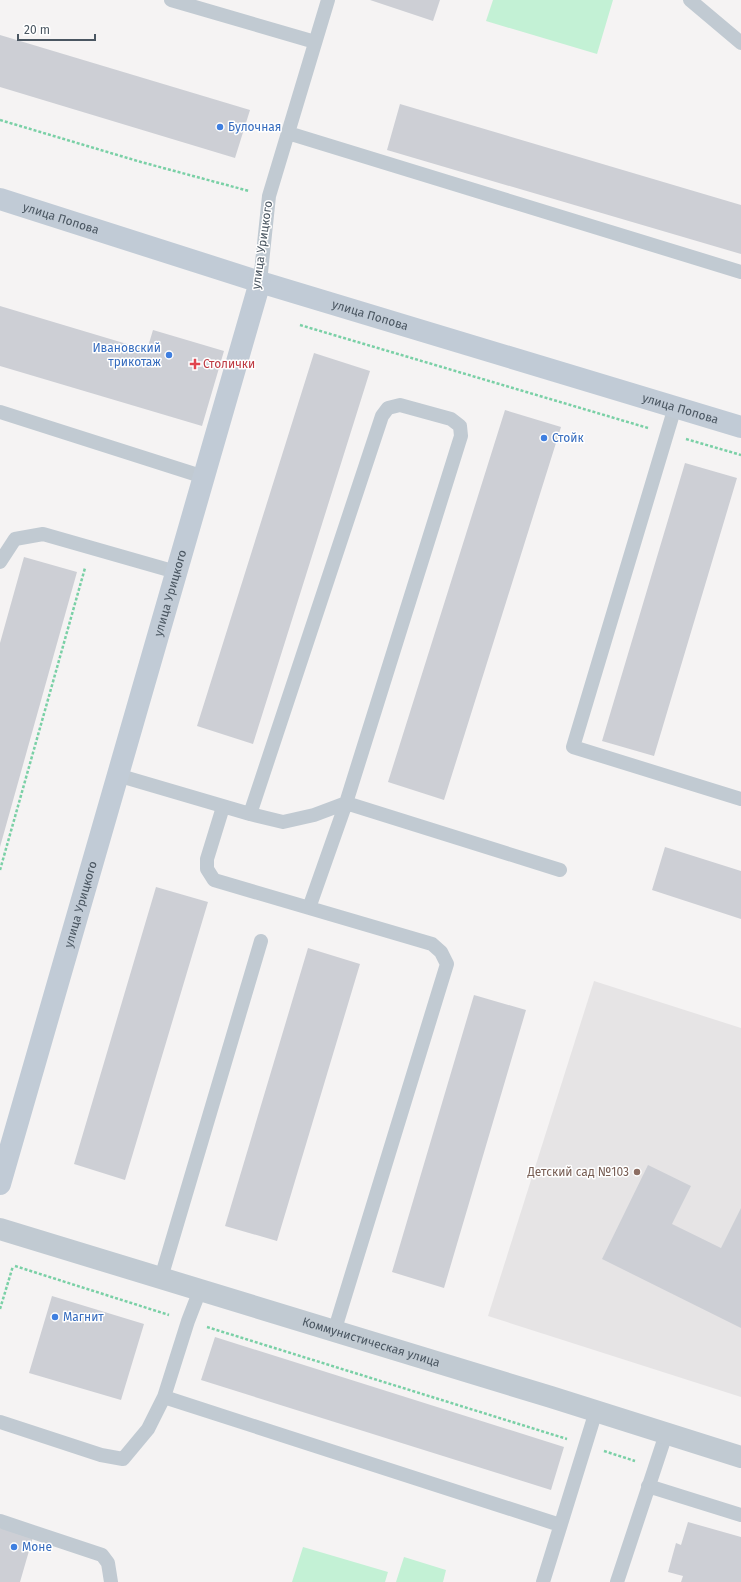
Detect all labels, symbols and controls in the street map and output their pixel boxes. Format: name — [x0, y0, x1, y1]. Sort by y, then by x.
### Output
scale bar — [18, 16, 95, 42]
text: 20 m — [24, 23, 50, 37]
place label: Булочная — [228, 120, 281, 134]
marker: Булочная — [215, 122, 225, 132]
street label: улица Попова — [21, 200, 101, 237]
street label: улица Урицкого — [249, 200, 275, 290]
street label: улица Попова — [330, 297, 410, 333]
place label: Ивановский трикотаж — [92, 341, 161, 369]
marker: Ивановский трикотаж — [164, 350, 174, 360]
place label: Столички — [203, 357, 255, 371]
marker: Столички — [190, 359, 200, 369]
street label: улица Попова — [641, 391, 720, 427]
place label: Стойк — [552, 431, 584, 445]
marker: Стойк — [539, 433, 549, 443]
street label: улица Урицкого — [151, 548, 189, 638]
street label: улица Урицкого — [61, 859, 100, 949]
place label: Детский сад №103 — [527, 1165, 629, 1179]
marker: Детский сад №103 — [632, 1167, 642, 1177]
place label: Магнит — [63, 1310, 104, 1324]
marker: Магнит — [50, 1312, 60, 1322]
street label: Коммунистическая улица — [301, 1315, 442, 1370]
place label: Моне — [22, 1540, 52, 1554]
marker: Моне — [9, 1542, 19, 1552]

